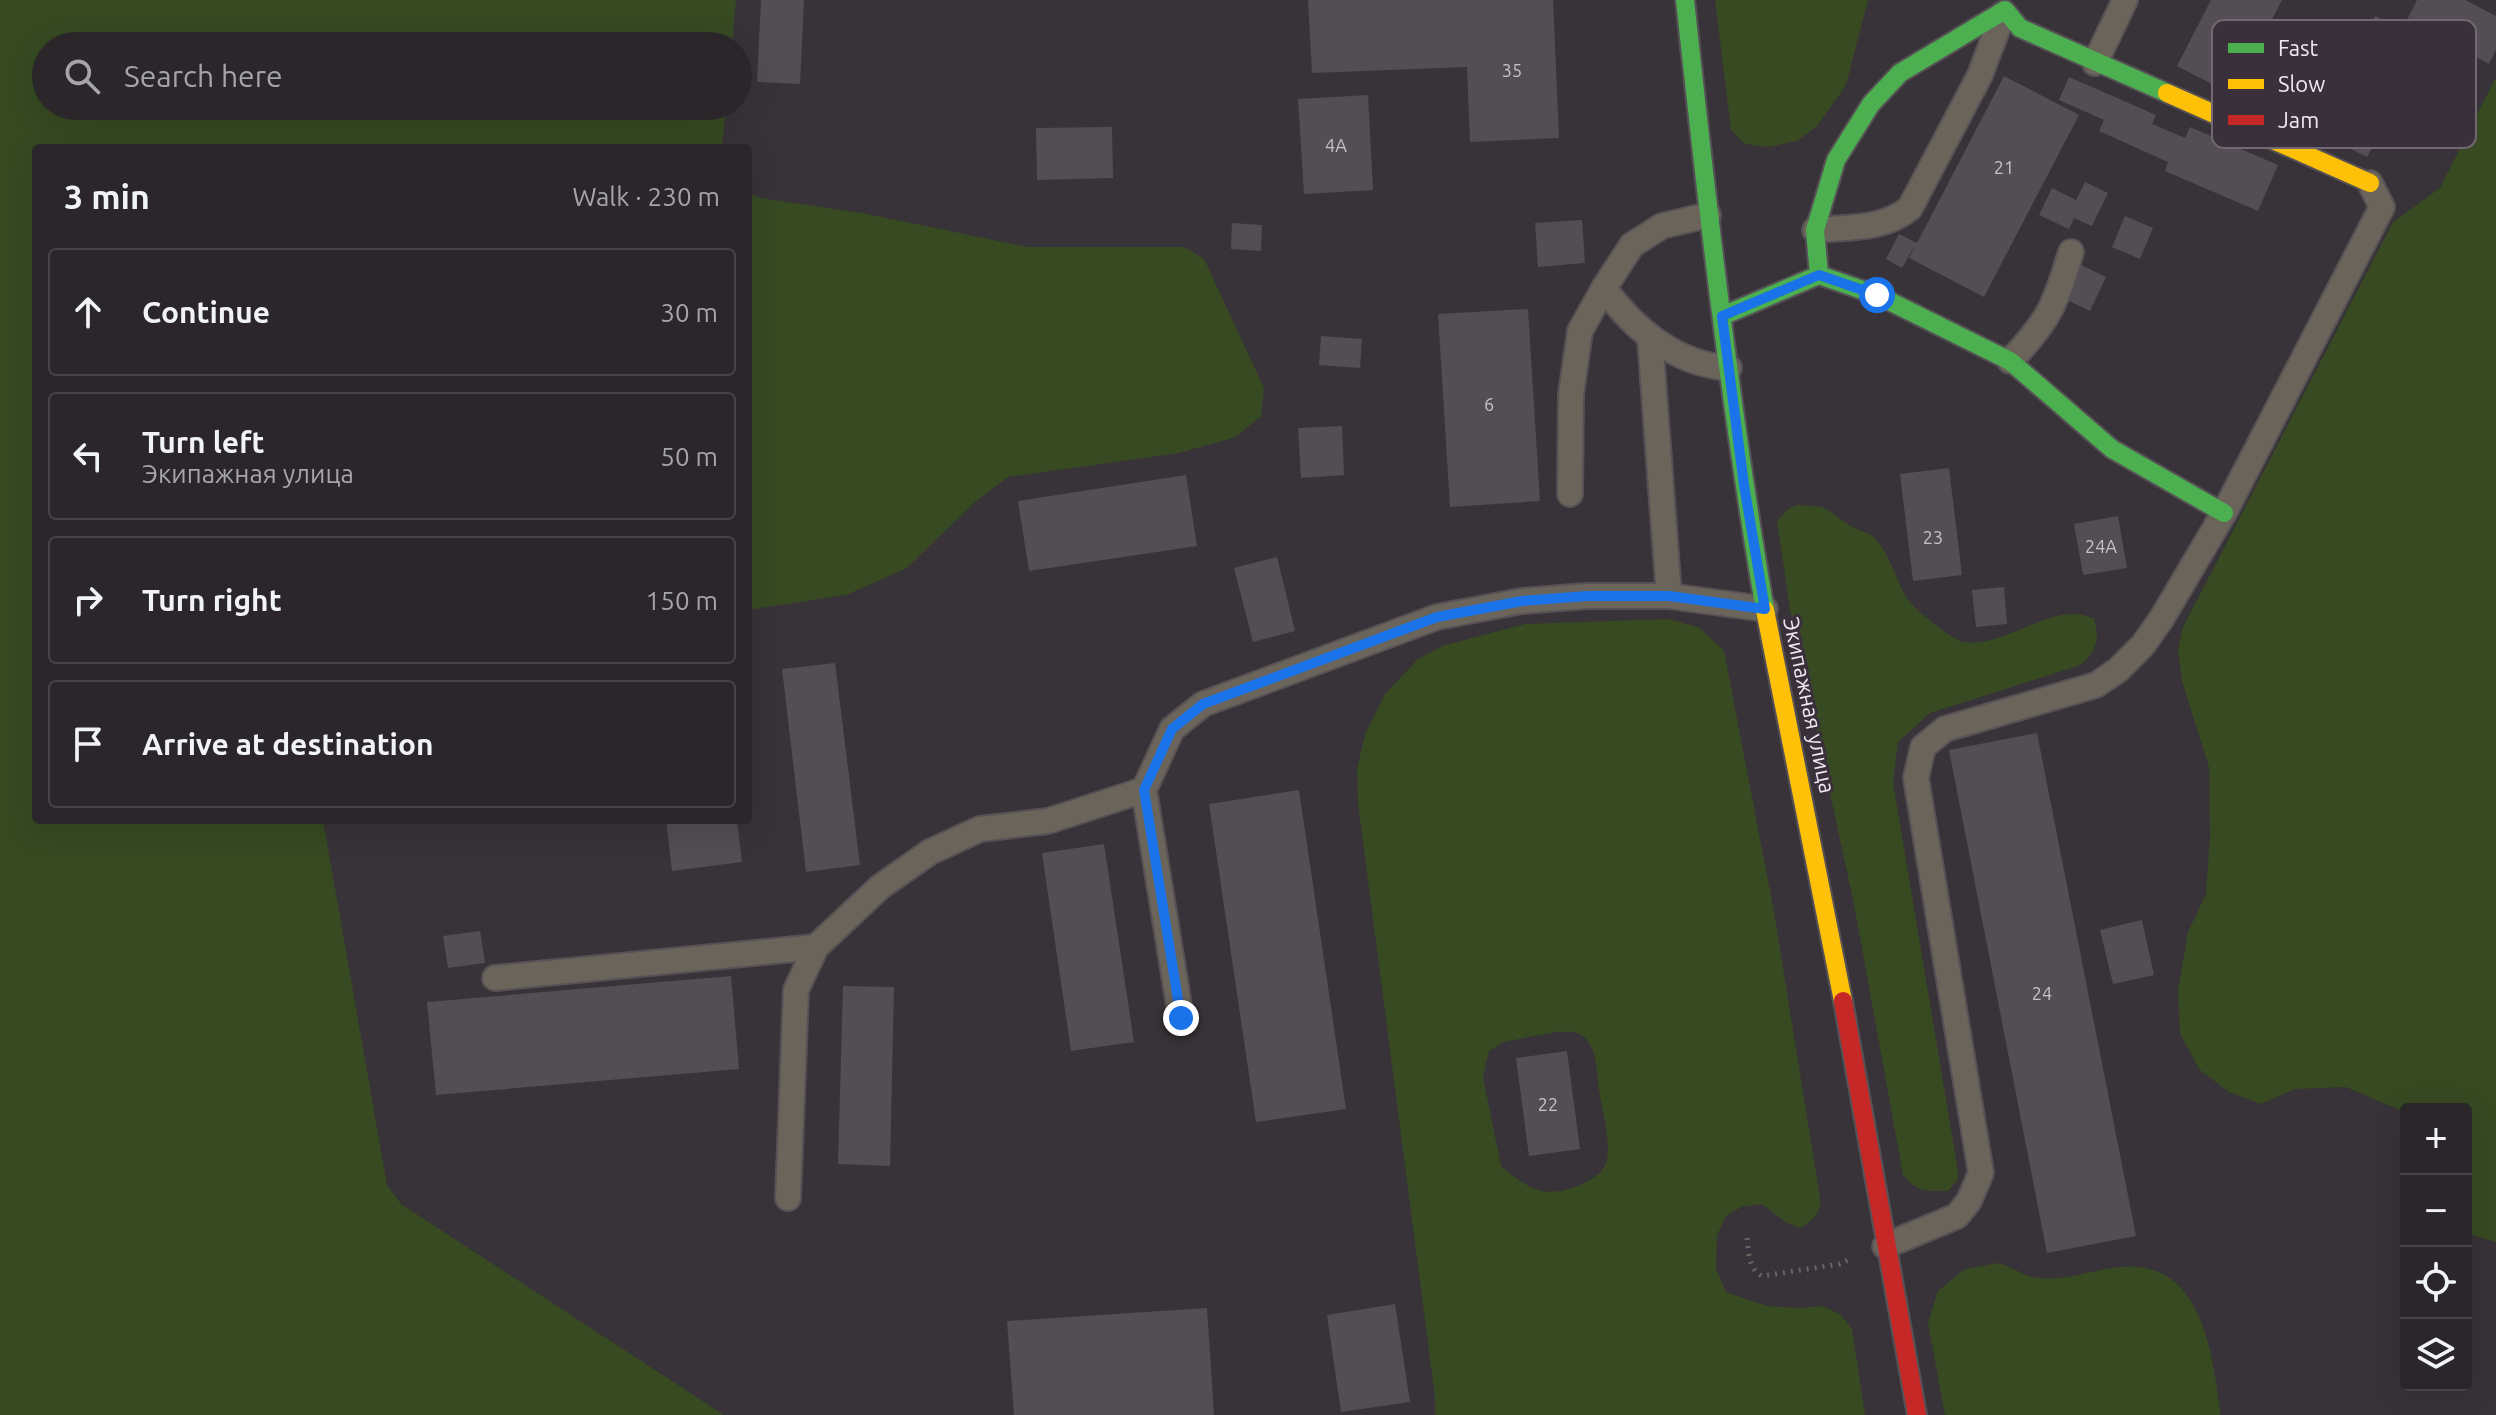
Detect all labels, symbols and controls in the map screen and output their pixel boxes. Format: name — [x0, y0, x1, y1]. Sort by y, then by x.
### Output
legend — [2212, 20, 2476, 148]
search box — [32, 32, 752, 120]
text: Fast — [2278, 35, 2319, 60]
icon: search — [60, 54, 104, 98]
text: Search here — [124, 59, 283, 93]
house number: 35 — [1502, 60, 1522, 80]
text: Slow — [2278, 71, 2325, 96]
text: Jam — [2278, 107, 2319, 132]
house number: 4А — [1325, 135, 1347, 155]
house number: 21 — [1994, 157, 2014, 177]
text: 3 min — [64, 177, 150, 215]
text: Walk · 230 m — [572, 182, 720, 211]
route start — [1859, 277, 1895, 313]
icon: ahead — [66, 290, 110, 334]
text: Continue — [142, 295, 270, 329]
text: 30 m — [660, 298, 718, 327]
house number: 6 — [1484, 394, 1494, 414]
text: Turn left — [142, 425, 264, 459]
icon: left — [66, 434, 110, 478]
text: 50 m — [660, 442, 718, 471]
text: Экипажная улица — [142, 459, 354, 488]
house number: 23 — [1923, 527, 1943, 547]
house number: 24А — [2085, 536, 2117, 556]
icon: right — [66, 578, 110, 622]
text: Turn right — [142, 583, 282, 617]
text: 150 m — [646, 586, 718, 615]
street label: Экипажная улица — [1779, 615, 1841, 795]
icon: arrive — [66, 722, 110, 766]
text: Arrive at destination — [142, 727, 434, 761]
house number: 24 — [2032, 983, 2052, 1003]
route end — [1163, 1000, 1199, 1036]
house number: 22 — [1538, 1094, 1558, 1114]
map controls — [2400, 1103, 2472, 1391]
button: + — [2400, 1103, 2472, 1175]
button: − — [2400, 1175, 2472, 1247]
button: locate — [2400, 1247, 2472, 1319]
button: layers — [2400, 1319, 2472, 1391]

